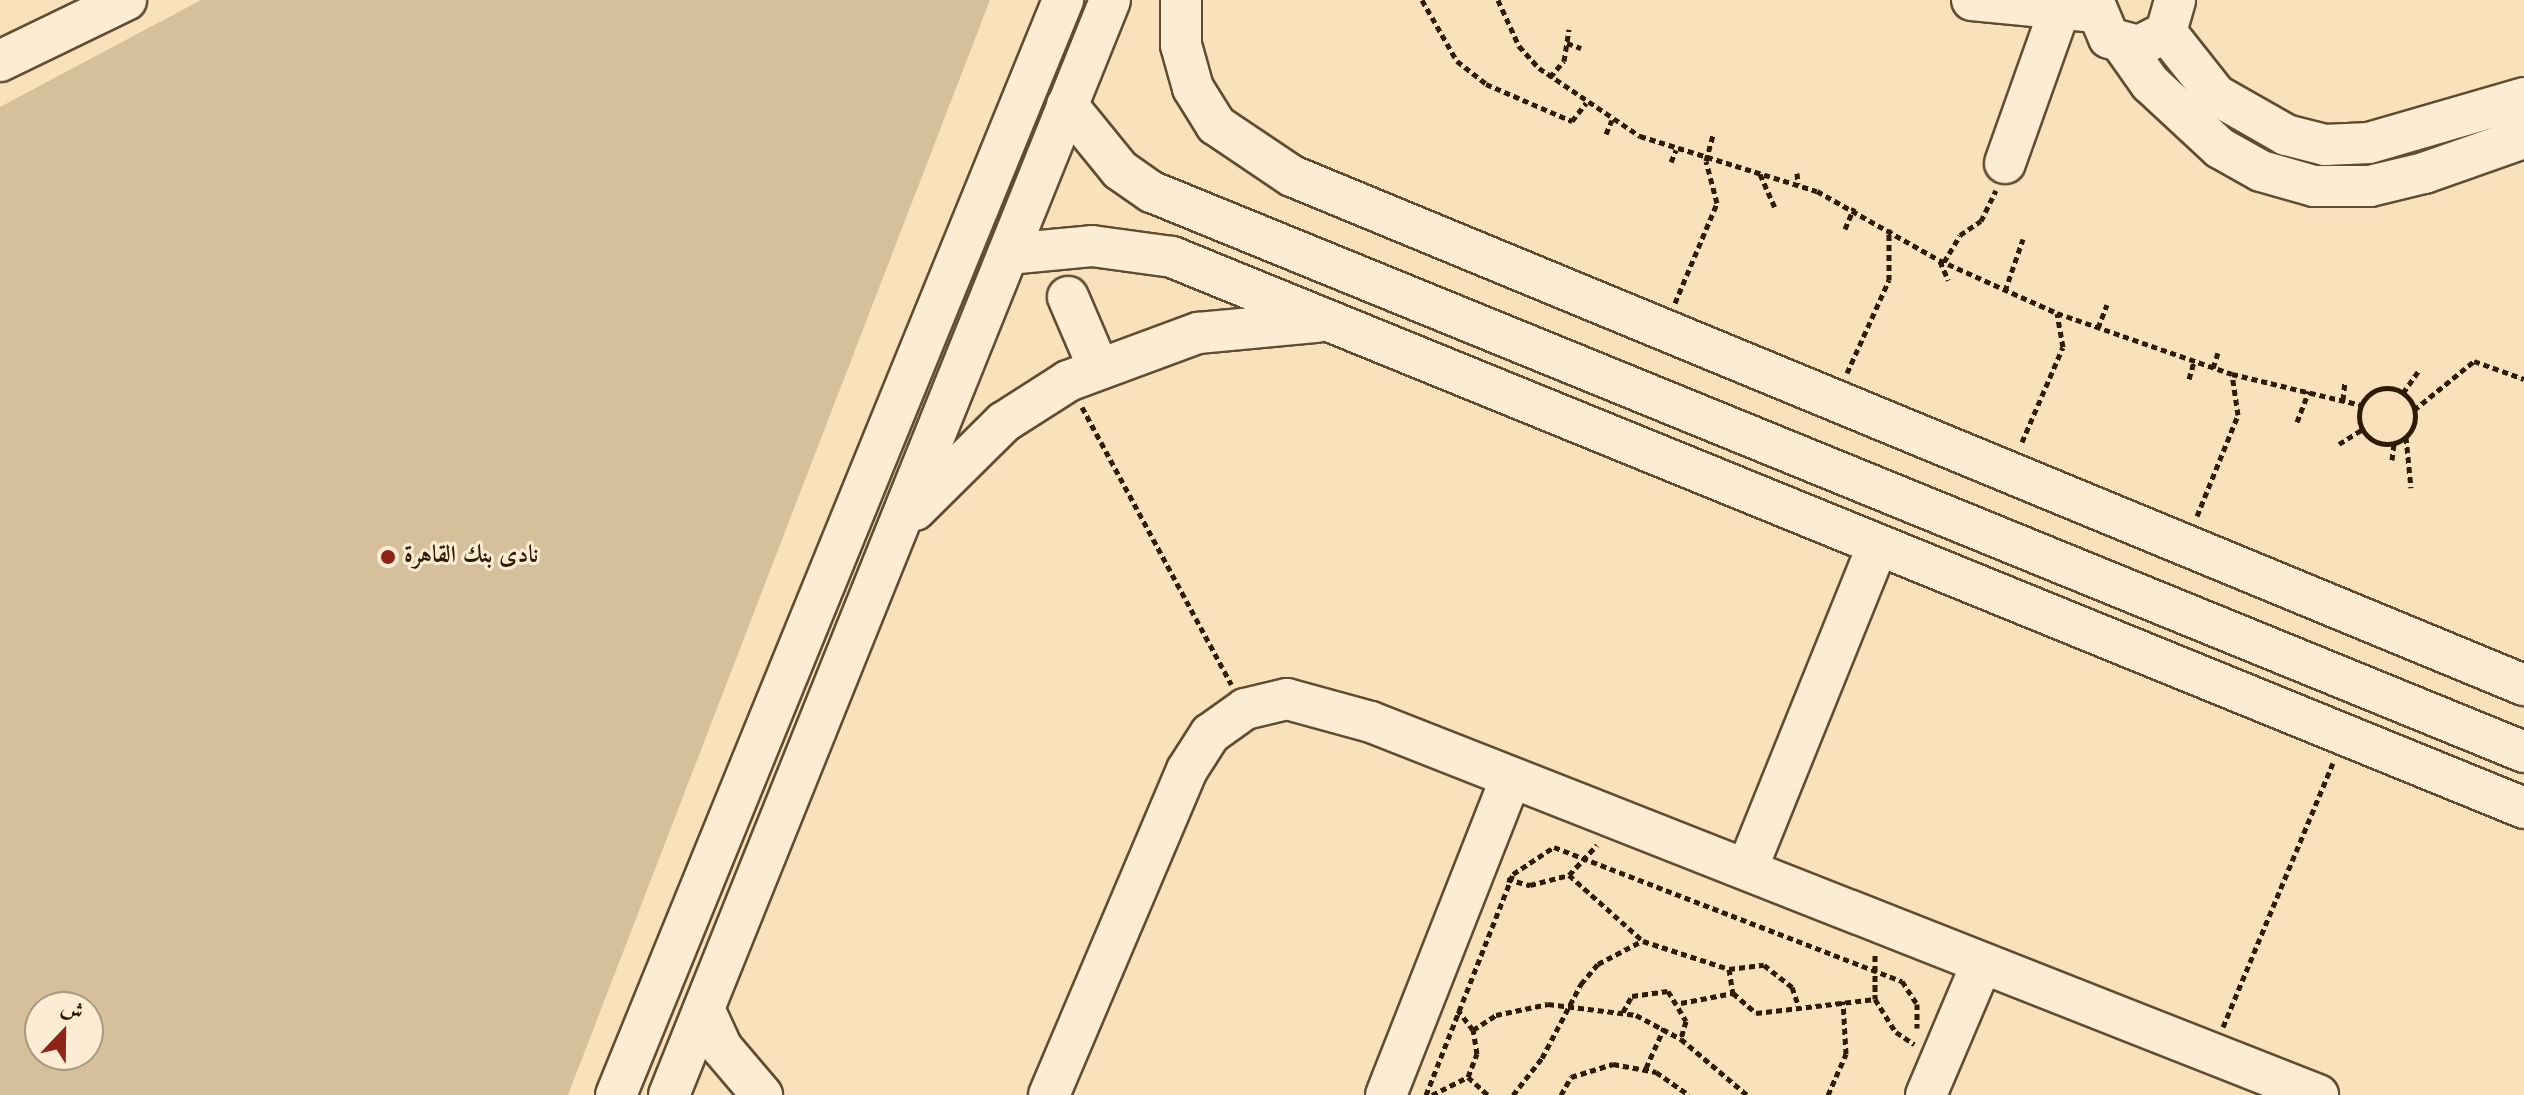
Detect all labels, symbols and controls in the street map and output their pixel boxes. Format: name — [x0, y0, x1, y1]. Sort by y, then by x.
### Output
place label: نادى بنك القاهرة — [404, 543, 538, 571]
marker: نادى بنك القاهرة — [379, 548, 397, 566]
north arrow — [24, 991, 104, 1071]
text: ش — [58, 996, 86, 1025]

